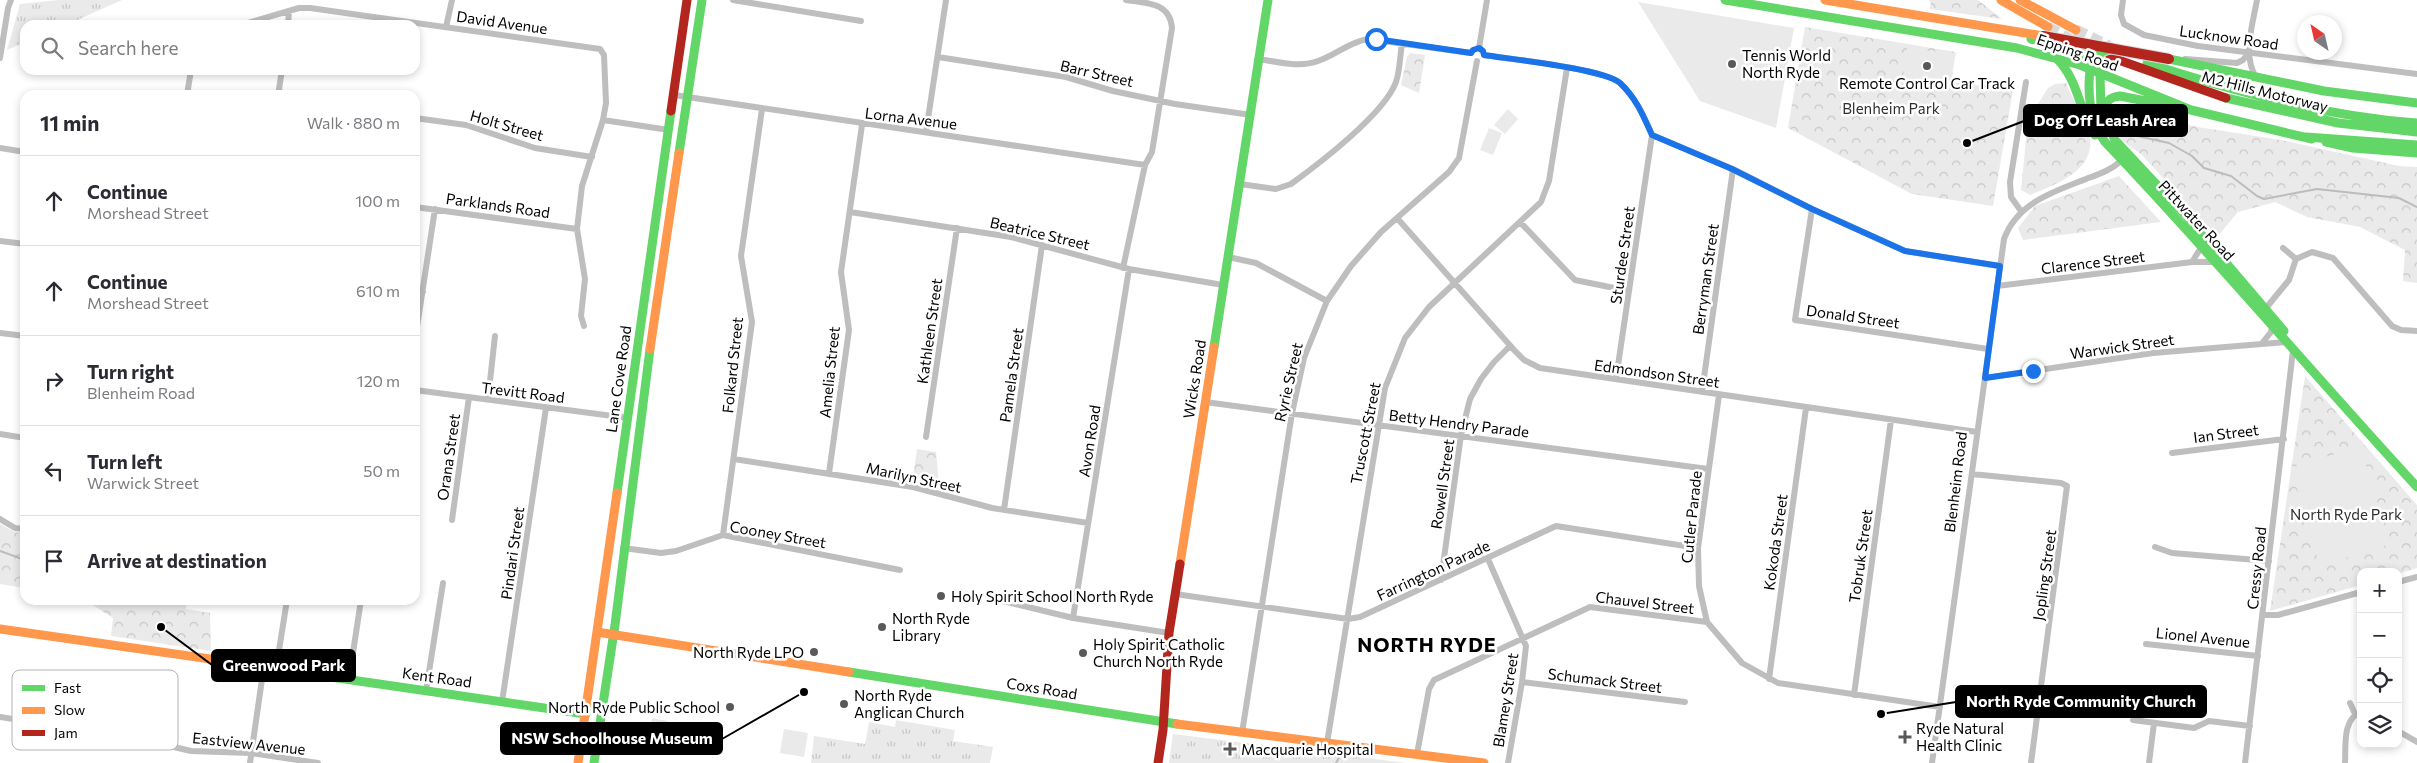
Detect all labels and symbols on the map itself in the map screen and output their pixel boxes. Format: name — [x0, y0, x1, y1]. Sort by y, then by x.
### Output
street label: David Avenue — [455, 7, 549, 37]
north arrow — [2297, 15, 2342, 60]
street label: Lucknow Road — [2178, 21, 2280, 53]
route start — [1365, 28, 1388, 51]
street label: Epping Road — [2035, 30, 2121, 74]
place label: Tennis World North Ryde — [1742, 46, 1831, 81]
street label: Barr Street — [1059, 56, 1135, 90]
marker: Tennis World North Ryde — [1726, 58, 1738, 70]
marker: Remote Control Car Track — [1921, 60, 1933, 72]
street label: M2 Hills Motorway — [2200, 67, 2330, 115]
place label: Remote Control Car Track — [1839, 74, 2015, 92]
park label: Blenheim Park — [1842, 99, 1940, 117]
street label: Lorna Avenue — [864, 103, 958, 133]
callout: Dog Off Leash Area — [2024, 105, 2187, 136]
street label: Holt Street — [468, 106, 546, 144]
text: Dog Off Leash Area — [2034, 110, 2176, 129]
street label: Pittwater Road — [2155, 176, 2239, 264]
street label: Parklands Road — [445, 189, 551, 221]
street label: Sturdee Street — [1606, 205, 1638, 305]
street label: Beatrice Street — [988, 213, 1092, 253]
street label: Berryman Street — [1688, 222, 1722, 336]
street label: Clarence Street — [2040, 247, 2146, 277]
street label: Kathleen Street — [913, 277, 945, 385]
street label: Donald Street — [1805, 301, 1901, 331]
street label: Folkard Street — [718, 316, 746, 414]
street label: Lane Cove Road — [602, 324, 634, 434]
street label: Amelia Street — [815, 325, 843, 419]
street label: Pamela Street — [995, 327, 1027, 423]
street label: Warwick Street — [2069, 330, 2175, 362]
street label: Wicks Road — [1179, 338, 1209, 420]
street label: Ryrie Street — [1270, 341, 1306, 423]
street label: Edmondson Street — [1593, 355, 1721, 391]
route end — [2022, 360, 2045, 383]
street label: Trevitt Road — [480, 378, 566, 406]
street label: Truscott Street — [1346, 381, 1384, 485]
street label: Avon Road — [1074, 404, 1104, 478]
street label: Betty Hendry Parade — [1388, 405, 1530, 441]
street label: Orana Street — [433, 412, 463, 502]
street label: Ian Street — [2192, 420, 2260, 446]
street label: Blenheim Road — [1940, 431, 1970, 533]
street label: Rowell Street — [1427, 438, 1457, 530]
street label: Marilyn Street — [865, 458, 963, 496]
street label: Cutler Parade — [1677, 470, 1705, 564]
street label: Kokoda Street — [1759, 493, 1791, 591]
street label: Pindari Street — [497, 505, 527, 601]
park label: North Ryde Park — [2290, 505, 2402, 523]
street label: Tobruk Street — [1845, 508, 1875, 604]
street label: Cooney Street — [728, 517, 828, 551]
street label: Cressy Road — [2243, 526, 2269, 610]
street label: Jopling Street — [2029, 528, 2059, 622]
street label: Farrington Parade — [1374, 536, 1492, 604]
place label: Holy Spirit School North Ryde — [951, 587, 1154, 605]
street label: Chauvel Street — [1595, 587, 1695, 617]
marker: Holy Spirit School North Ryde — [935, 590, 947, 602]
place label: North Ryde Library — [892, 609, 970, 644]
marker: North Ryde Library — [876, 621, 888, 633]
street label: Lionel Avenue — [2155, 623, 2251, 651]
district label: NORTH RYDE — [1357, 632, 1497, 656]
place label: Holy Spirit Catholic Church North Ryde — [1093, 635, 1225, 670]
place label: North Ryde LPO — [693, 643, 804, 661]
marker: North Ryde LPO — [808, 646, 820, 658]
marker: Holy Spirit Catholic Church North Ryde — [1077, 647, 1089, 659]
callout: Greenwood Park — [212, 650, 355, 681]
street label: Blamey Street — [1489, 652, 1521, 748]
text: Greenwood Park — [222, 655, 346, 674]
street label: Kent Road — [401, 663, 473, 691]
street label: Schumack Street — [1547, 664, 1663, 696]
legend — [12, 670, 178, 750]
street label: Coxs Road — [1005, 674, 1079, 702]
text: Fast — [54, 679, 81, 696]
place label: North Ryde Anglican Church — [854, 686, 964, 721]
callout: North Ryde Community Church — [1956, 686, 2206, 717]
text: North Ryde Community Church — [1966, 691, 2196, 710]
place label: North Ryde Public School — [548, 698, 720, 716]
marker: North Ryde Anglican Church — [838, 698, 850, 710]
text: Slow — [54, 701, 85, 718]
marker: North Ryde Public School — [724, 701, 736, 713]
place label: Ryde Natural Health Clinic — [1916, 719, 2004, 754]
callout: NSW Schoolhouse Museum — [501, 723, 722, 754]
text: Jam — [54, 724, 78, 741]
street label: Eastview Avenue — [191, 728, 307, 758]
text: NSW Schoolhouse Museum — [511, 728, 713, 747]
marker: Ryde Natural Health Clinic — [1898, 730, 1912, 744]
place label: Macquarie Hospital — [1241, 740, 1374, 758]
marker: Macquarie Hospital — [1223, 742, 1237, 756]

